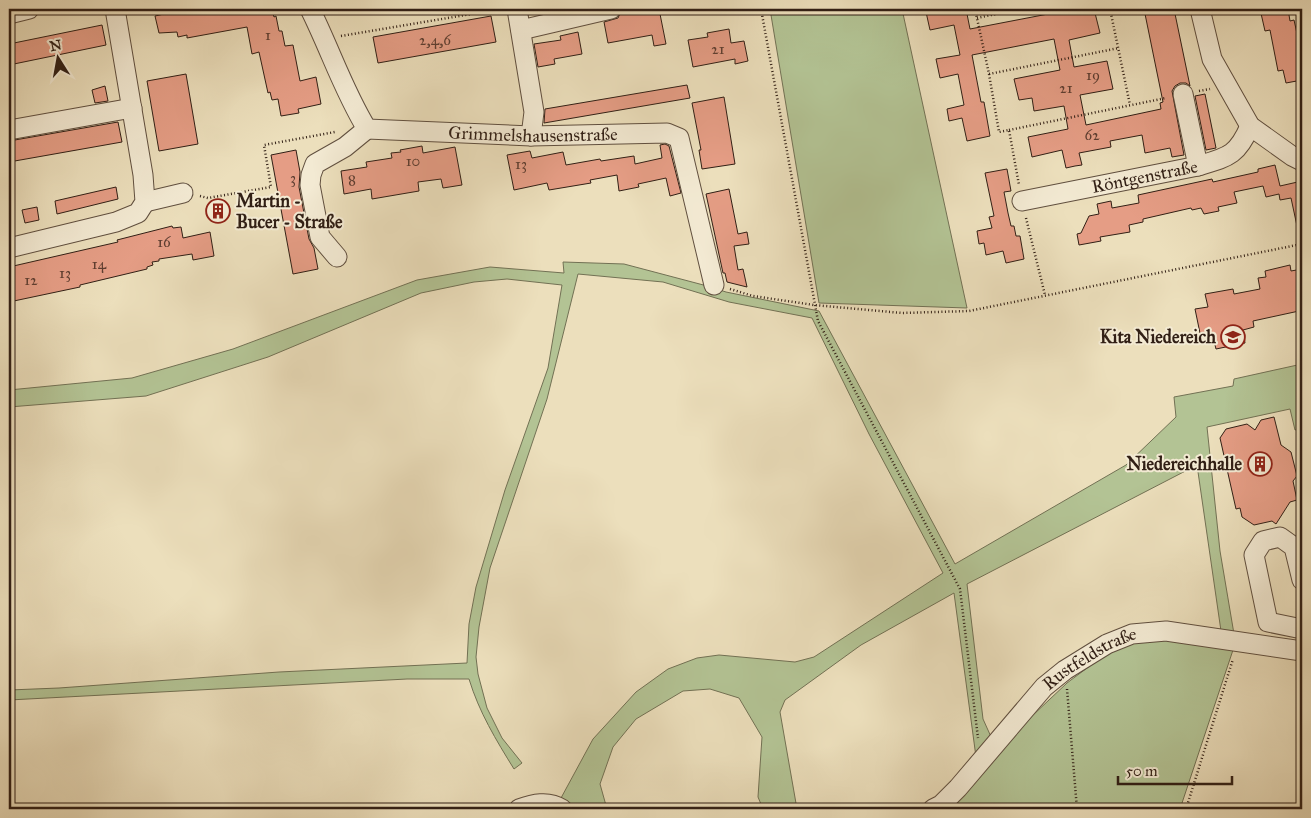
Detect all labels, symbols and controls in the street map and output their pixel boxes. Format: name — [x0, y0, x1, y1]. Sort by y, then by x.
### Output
house number: 1 — [265, 26, 271, 44]
house number: 2,4,6 — [419, 31, 452, 49]
north arrow — [32, 32, 82, 82]
text: N — [48, 36, 63, 55]
house number: 21 — [711, 40, 725, 58]
house number: 19 — [1086, 66, 1100, 84]
house number: 21 — [1059, 79, 1073, 97]
street label: Grimmelshausenstraße — [448, 121, 618, 147]
house number: 62 — [1084, 126, 1100, 144]
house number: 10 — [406, 152, 420, 170]
house number: 13 — [515, 155, 527, 173]
street label: Röntgenstraße — [1090, 155, 1200, 198]
house number: 3 — [290, 169, 296, 187]
house number: 8 — [348, 171, 356, 189]
place label: Martin - Bucer - Straße — [236, 190, 343, 233]
building icon: Martin - Bucer - Straße — [205, 198, 231, 224]
house number: 16 — [157, 233, 172, 251]
house number: 14 — [92, 255, 107, 273]
house number: 13 — [59, 264, 71, 282]
house number: 12 — [24, 271, 38, 289]
school or university icon: Kita Niedereich — [1220, 324, 1246, 350]
place label: Kita Niedereich — [1100, 326, 1217, 348]
building icon: Niedereichhalle — [1247, 451, 1273, 477]
place label: Niedereichhalle — [1127, 453, 1242, 475]
street label: Rustfeldstraße — [1038, 623, 1137, 695]
scale bar — [1118, 753, 1232, 785]
text: 50 m — [1126, 762, 1158, 780]

